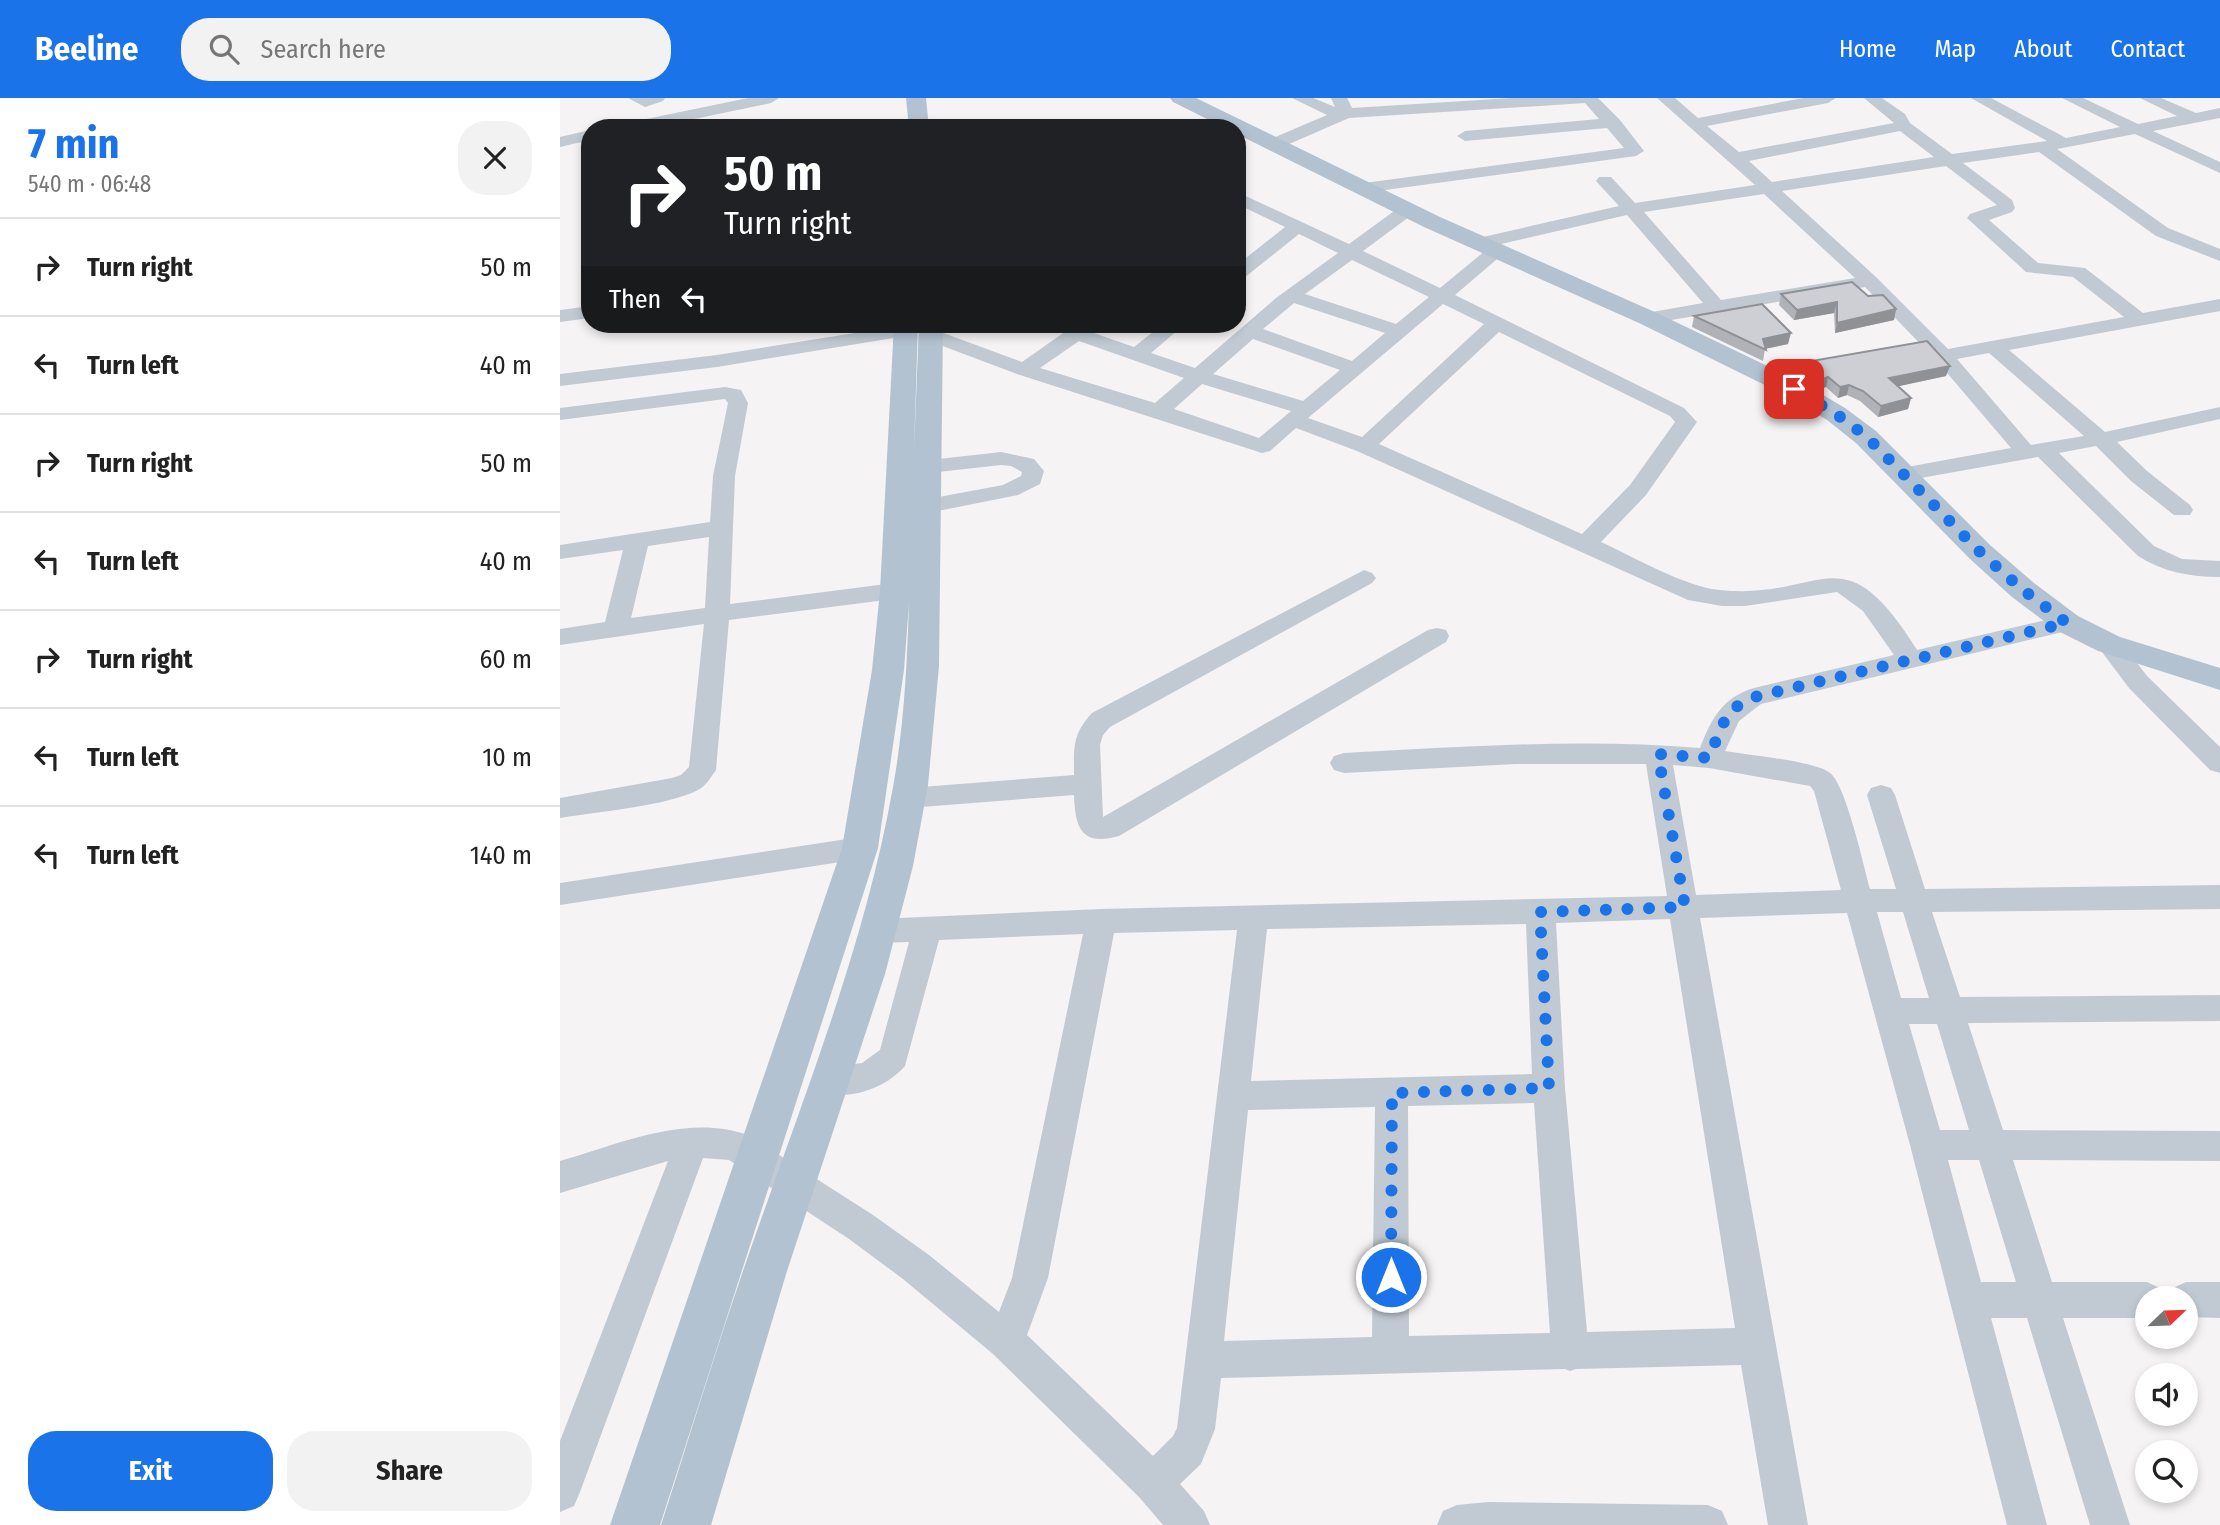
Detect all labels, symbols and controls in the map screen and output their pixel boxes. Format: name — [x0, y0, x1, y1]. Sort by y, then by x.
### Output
search box — [181, 18, 671, 81]
text: Beeline — [35, 29, 139, 69]
icon: search — [205, 30, 243, 68]
text: Search here — [261, 34, 386, 65]
text: Home — [1839, 35, 1896, 63]
text: Map — [1934, 35, 1976, 63]
text: About — [2014, 35, 2072, 63]
text: Contact — [2110, 35, 2185, 63]
text: 7 min — [28, 119, 120, 169]
button: close — [458, 121, 532, 195]
text: 50 m — [724, 144, 822, 203]
icon: right — [609, 147, 700, 238]
text: 540 m · 06:48 — [28, 170, 151, 198]
text: Turn right — [724, 204, 851, 242]
icon: right — [28, 248, 66, 286]
text: Turn right — [87, 252, 193, 283]
text: 50 m — [480, 252, 532, 283]
icon: left — [675, 280, 713, 318]
text: Then — [609, 284, 661, 315]
icon: left — [28, 346, 66, 384]
text: Turn left — [87, 350, 179, 381]
text: 40 m — [480, 350, 532, 381]
pin — [1764, 359, 1824, 419]
icon: arrive — [1775, 370, 1813, 408]
icon: right — [28, 444, 66, 482]
text: Turn right — [87, 448, 193, 479]
text: 50 m — [480, 448, 532, 479]
icon: left — [28, 542, 66, 580]
text: Turn left — [87, 546, 179, 577]
text: 40 m — [480, 546, 532, 577]
icon: right — [28, 640, 66, 678]
text: Turn right — [87, 644, 193, 675]
text: 60 m — [479, 644, 532, 675]
icon: left — [28, 738, 66, 776]
text: Turn left — [87, 742, 179, 773]
text: 10 m — [482, 742, 532, 773]
icon: left — [28, 836, 66, 874]
text: Turn left — [87, 840, 179, 871]
text: 140 m — [470, 840, 532, 871]
position arrow — [1354, 1240, 1428, 1314]
north arrow — [2135, 1286, 2198, 1349]
map controls — [2135, 1286, 2198, 1503]
button: sound — [2135, 1363, 2198, 1426]
button: Exit — [28, 1431, 273, 1511]
button: Share — [287, 1431, 532, 1511]
button: search — [2135, 1440, 2198, 1503]

